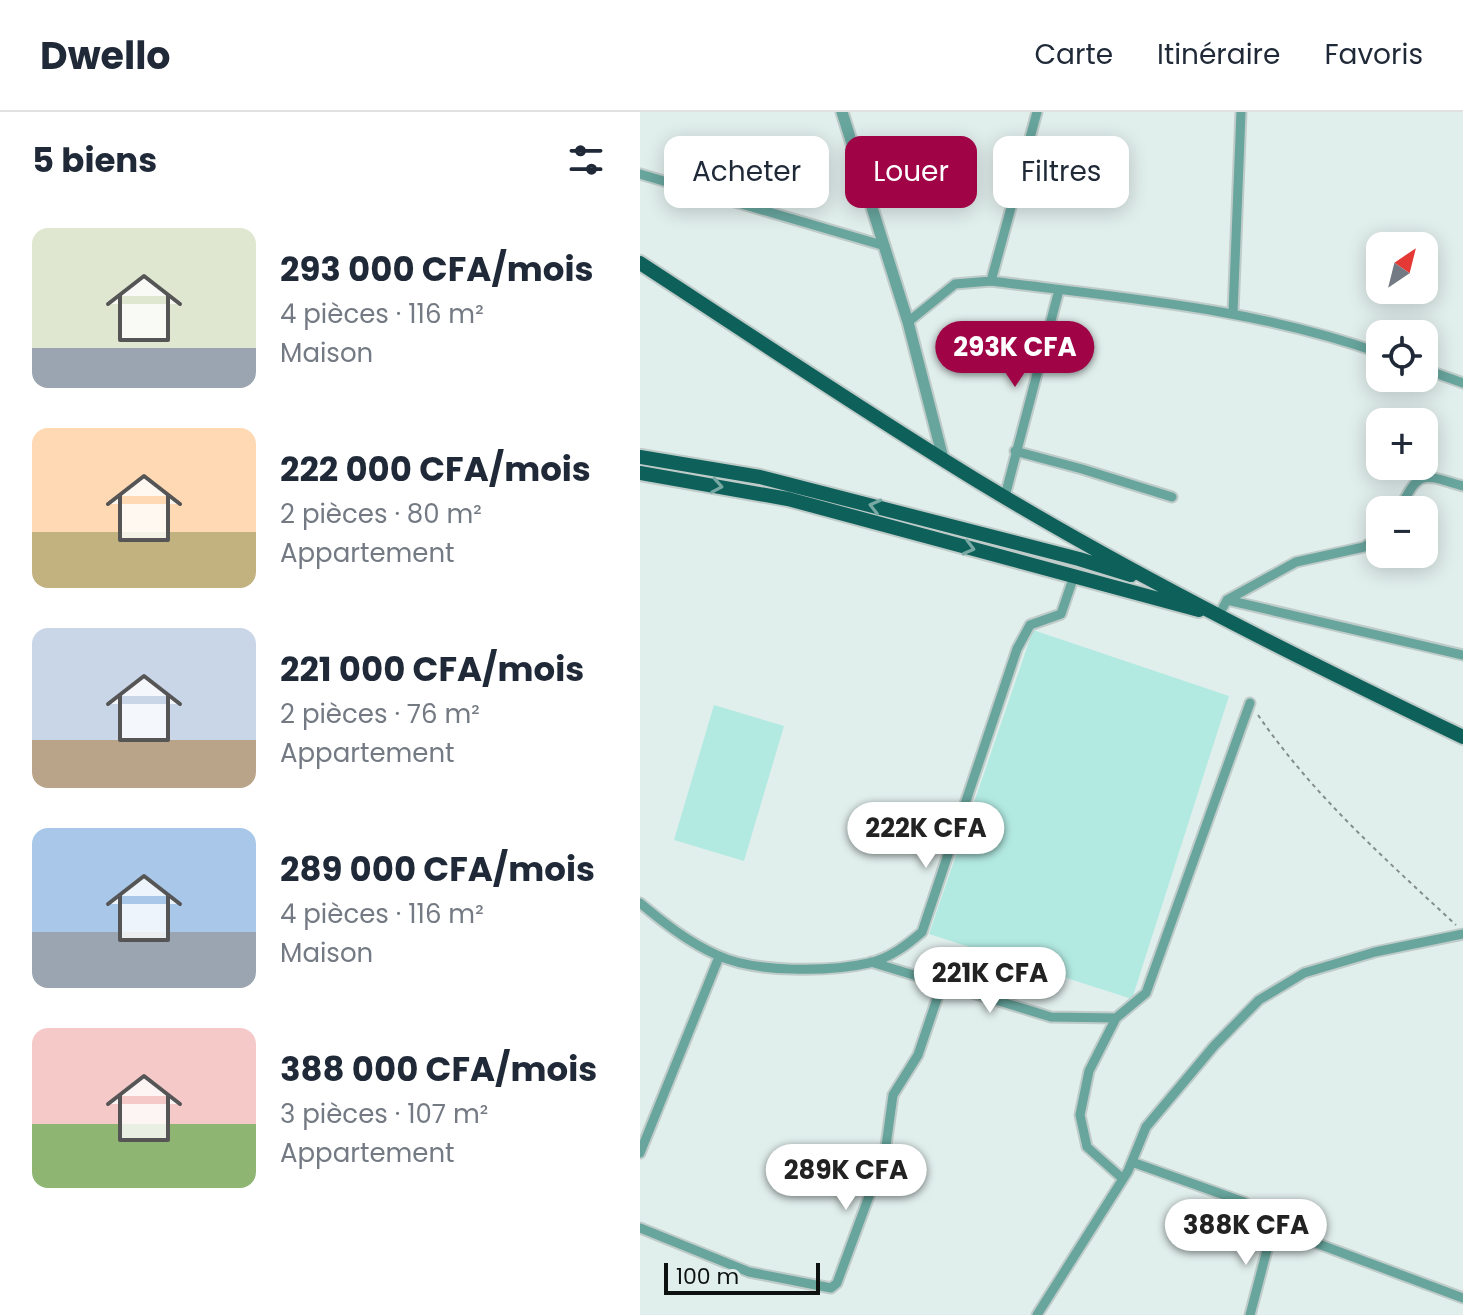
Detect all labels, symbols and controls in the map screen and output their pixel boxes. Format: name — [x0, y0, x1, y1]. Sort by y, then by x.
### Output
text: Dwello — [40, 29, 171, 82]
text: Carte — [1035, 35, 1113, 74]
text: Itinéraire — [1157, 35, 1280, 74]
text: Favoris — [1324, 35, 1423, 74]
text: 5 biens — [32, 136, 157, 184]
chip: Acheter — [664, 136, 829, 208]
chip: Louer — [845, 136, 977, 208]
chip: Filtres — [993, 136, 1129, 208]
icon: filters — [564, 138, 608, 182]
north arrow — [1366, 232, 1438, 304]
map controls — [1366, 232, 1438, 568]
text: 293 000 CFA/mois — [280, 245, 593, 293]
icon: home — [96, 260, 192, 356]
text: 4 pièces · 116 m² — [280, 296, 484, 332]
button: locate — [1366, 320, 1438, 392]
pin: 293K CFA — [932, 321, 1098, 389]
text: 293K CFA — [953, 329, 1077, 365]
text: Maison — [280, 335, 373, 371]
button: + — [1366, 408, 1438, 480]
text: 222 000 CFA/mois — [280, 445, 591, 493]
icon: home — [96, 460, 192, 556]
one-way arrow — [710, 477, 724, 494]
text: 2 pièces · 80 m² — [280, 496, 482, 532]
button: − — [1366, 496, 1438, 568]
one-way arrow — [868, 498, 882, 515]
text: Appartement — [280, 535, 455, 571]
one-way arrow — [962, 538, 976, 555]
text: 221 000 CFA/mois — [280, 645, 584, 693]
icon: home — [96, 660, 192, 756]
text: 2 pièces · 76 m² — [280, 696, 480, 732]
text: Appartement — [280, 735, 455, 771]
pin: 222K CFA — [843, 802, 1009, 870]
text: 222K CFA — [865, 810, 987, 846]
text: 289 000 CFA/mois — [280, 845, 595, 893]
icon: home — [96, 860, 192, 956]
text: 4 pièces · 116 m² — [280, 896, 484, 932]
text: Maison — [280, 935, 373, 971]
pin: 221K CFA — [907, 947, 1073, 1015]
text: 221K CFA — [932, 955, 1048, 991]
text: 388 000 CFA/mois — [280, 1045, 597, 1093]
icon: home — [96, 1060, 192, 1156]
text: 3 pièces · 107 m² — [280, 1096, 488, 1132]
text: Appartement — [280, 1135, 455, 1171]
pin: 289K CFA — [763, 1144, 929, 1212]
text: 289K CFA — [784, 1152, 908, 1188]
pin: 388K CFA — [1163, 1199, 1329, 1267]
text: 388K CFA — [1183, 1207, 1309, 1243]
scale bar — [664, 1259, 820, 1295]
text: 100 m — [676, 1261, 739, 1292]

